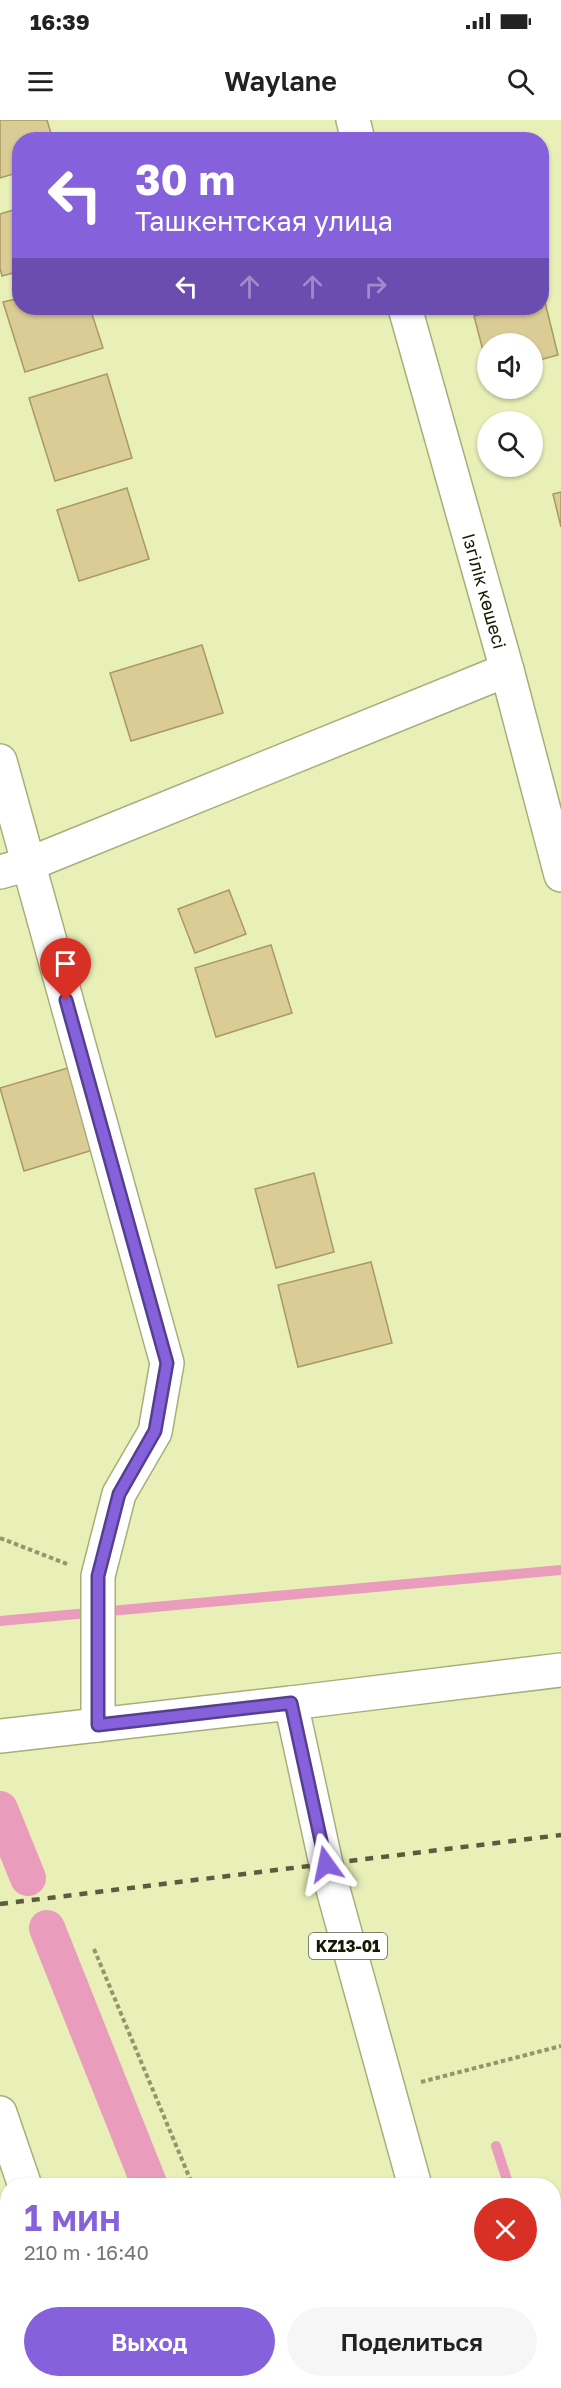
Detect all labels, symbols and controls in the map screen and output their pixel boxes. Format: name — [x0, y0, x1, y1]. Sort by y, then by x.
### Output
text: 16:39 — [30, 8, 90, 35]
icon: menu — [24, 65, 57, 98]
text: Waylane — [224, 65, 337, 97]
icon: search — [504, 65, 537, 98]
text: 30 m — [135, 154, 235, 204]
icon: left — [36, 156, 114, 234]
text: Ташкентская улица — [135, 205, 393, 237]
icon: left — [170, 270, 203, 303]
icon: ahead — [233, 270, 266, 303]
icon: ahead — [296, 270, 329, 303]
icon: right — [359, 270, 392, 303]
map controls — [477, 333, 543, 477]
button: sound — [477, 333, 543, 399]
button: search — [477, 411, 543, 477]
street label: Ізгілік көшесі — [458, 531, 511, 651]
pin — [40, 938, 91, 1000]
icon: arrive — [49, 947, 82, 980]
position arrow — [294, 1832, 358, 1896]
road number: KZ13-01 — [309, 1933, 387, 1959]
text: 1 мин — [24, 2196, 121, 2239]
button: close — [474, 2198, 537, 2261]
text: 210 m · 16:40 — [24, 2240, 149, 2264]
button: Выход — [24, 2307, 275, 2376]
button: Поделиться — [287, 2307, 537, 2376]

